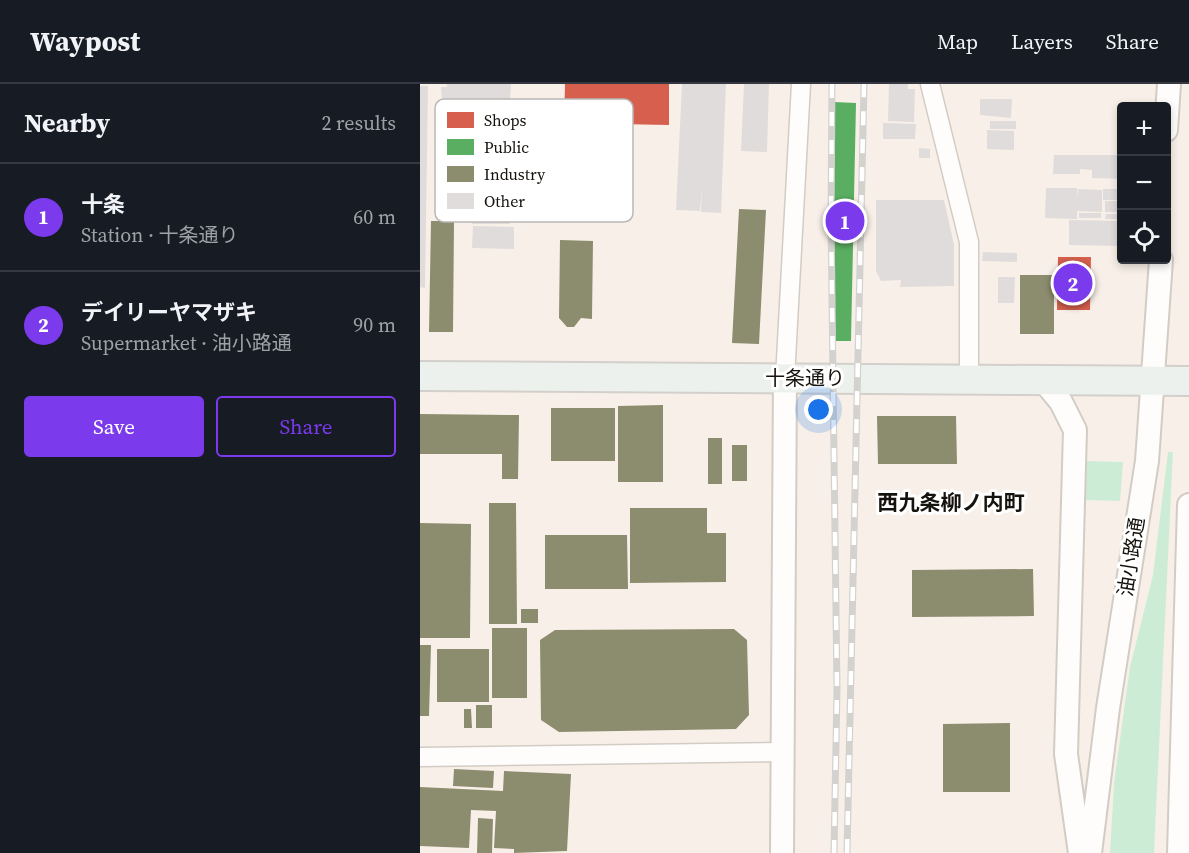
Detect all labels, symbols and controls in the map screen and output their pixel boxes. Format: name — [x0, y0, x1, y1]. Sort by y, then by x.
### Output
text: Waypost — [30, 22, 140, 60]
text: Map — [937, 27, 978, 56]
text: Layers — [1011, 27, 1073, 56]
text: Share — [1106, 27, 1159, 56]
legend — [435, 99, 633, 222]
map controls — [1117, 102, 1171, 264]
button: + — [1117, 102, 1171, 156]
text: Nearby — [24, 105, 110, 141]
text: 2 results — [321, 109, 396, 137]
text: Shops — [484, 109, 527, 131]
text: Public — [484, 136, 529, 158]
button: − — [1117, 156, 1171, 210]
text: Industry — [484, 163, 546, 185]
text: 十条 — [81, 189, 125, 219]
text: Other — [484, 190, 525, 212]
pin: 1 — [826, 198, 864, 244]
text: 1 — [38, 203, 49, 231]
text: 60 m — [353, 203, 396, 231]
button: locate — [1117, 210, 1171, 264]
text: Station · 十条通り — [81, 221, 239, 249]
pin: 2 — [1054, 260, 1092, 306]
text: デイリーヤマザキ — [81, 297, 257, 327]
text: 2 — [38, 311, 49, 339]
text: 90 m — [353, 311, 396, 339]
text: Supermarket · 油小路通 — [81, 329, 292, 357]
street label: 十条通り — [765, 364, 845, 392]
your location — [804, 395, 833, 424]
button: Save — [24, 396, 204, 457]
button: Share — [216, 396, 396, 457]
district label: 西九条柳ノ内町 — [878, 488, 1025, 517]
street label: 油小路通 — [1111, 515, 1151, 599]

